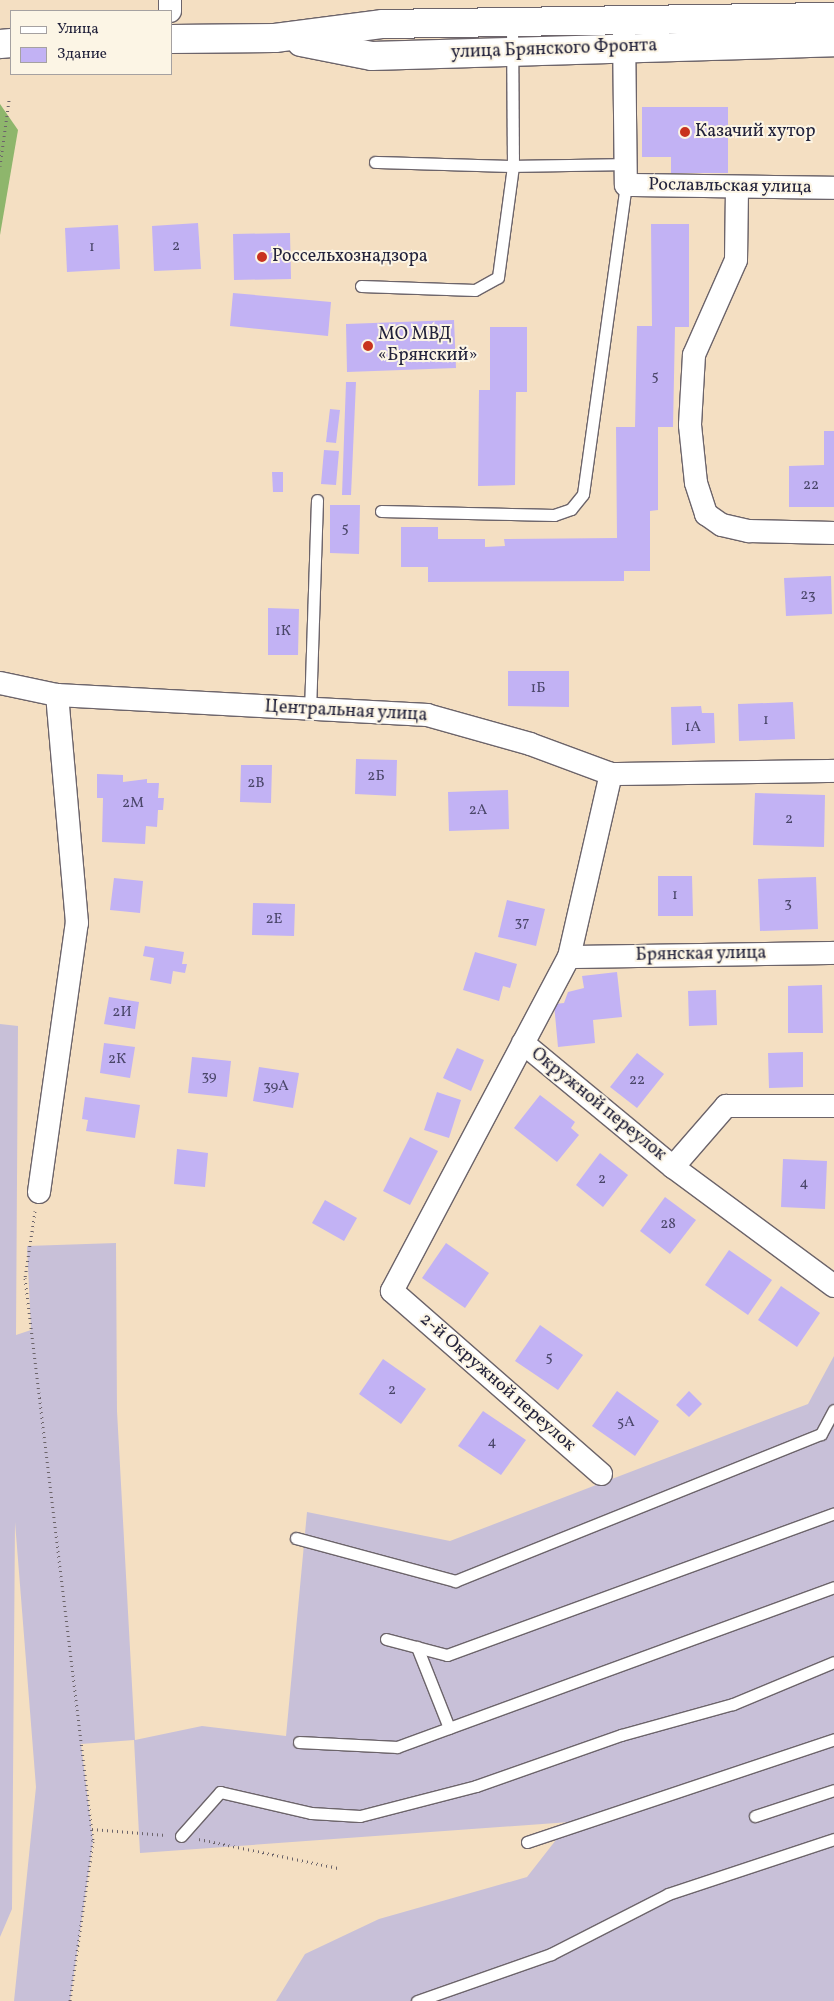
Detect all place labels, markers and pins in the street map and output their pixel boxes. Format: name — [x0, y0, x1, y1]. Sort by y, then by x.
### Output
place label: Казачий хутор — [695, 121, 816, 143]
marker: Казачий хутор — [679, 126, 691, 138]
place label: Россельхознадзора — [272, 246, 428, 268]
marker: Россельхознадзора — [256, 251, 268, 263]
place label: МО МВД «Брянский» — [378, 325, 478, 368]
marker: МО МВД «Брянский» — [362, 340, 374, 352]

